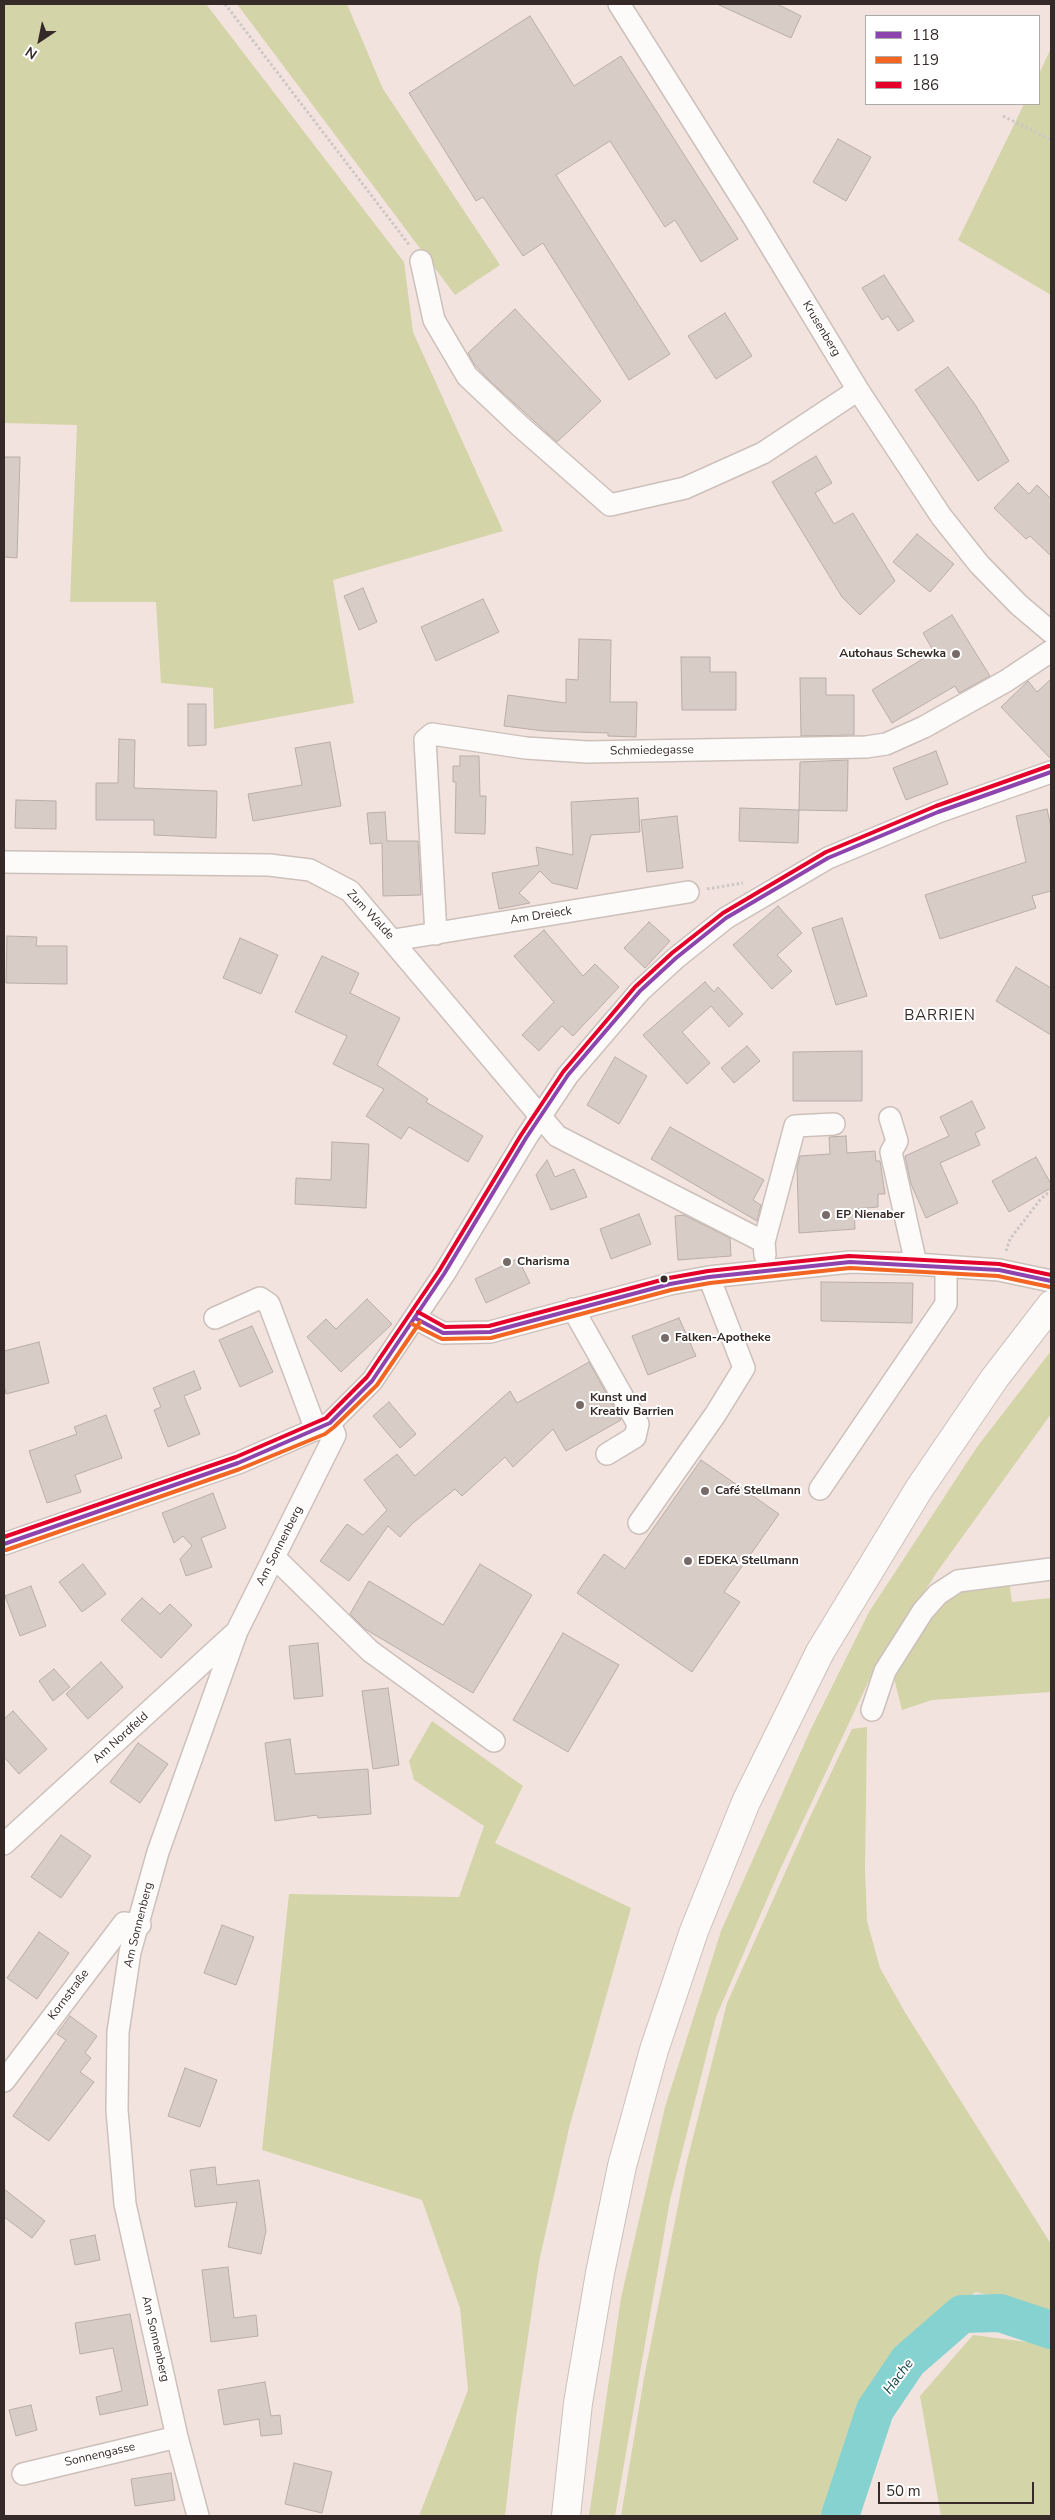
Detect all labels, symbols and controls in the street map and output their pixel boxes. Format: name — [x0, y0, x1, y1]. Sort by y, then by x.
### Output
north arrow — [15, 15, 65, 65]
legend — [865, 15, 1040, 105]
text: 118 — [912, 25, 939, 45]
text: N — [22, 42, 41, 64]
text: 119 — [912, 50, 939, 70]
text: 186 — [912, 75, 939, 95]
street label: Krusenberg — [799, 299, 843, 359]
place label: Autohaus Schewka — [839, 647, 946, 661]
marker: Autohaus Schewka — [950, 648, 962, 660]
street label: Schmiedegasse — [610, 743, 694, 759]
street label: Zum Walde — [343, 887, 397, 943]
street label: Am Dreieck — [509, 904, 573, 928]
district label: BARRIEN — [903, 1007, 977, 1025]
place label: EP Nienaber — [836, 1208, 905, 1222]
marker: EP Nienaber — [820, 1209, 832, 1221]
place label: Charisma — [517, 1255, 569, 1269]
marker: Charisma — [501, 1256, 513, 1268]
unlabelled marker — [659, 1274, 669, 1284]
place label: Falken-Apotheke — [675, 1331, 771, 1345]
marker: Falken-Apotheke — [659, 1332, 671, 1344]
place label: Kunst und Kreativ Barrien — [590, 1391, 674, 1419]
marker: Kunst und Kreativ Barrien — [574, 1399, 586, 1411]
place label: Café Stellmann — [715, 1484, 801, 1498]
marker: Café Stellmann — [699, 1485, 711, 1497]
street label: Am Sonnenberg — [254, 1504, 306, 1588]
place label: EDEKA Stellmann — [698, 1554, 799, 1568]
marker: EDEKA Stellmann — [682, 1555, 694, 1567]
street label: Am Nordfeld — [90, 1709, 152, 1767]
street label: Am Sonnenberg — [121, 1881, 157, 1969]
street label: Kornstraße — [45, 1967, 93, 2023]
street label: Am Sonnenberg — [138, 2295, 172, 2383]
water label: Hache — [880, 2356, 918, 2398]
street label: Sonnengasse — [63, 2440, 137, 2470]
scale bar — [880, 2472, 1036, 2504]
text: 50 m — [886, 2481, 921, 2501]

